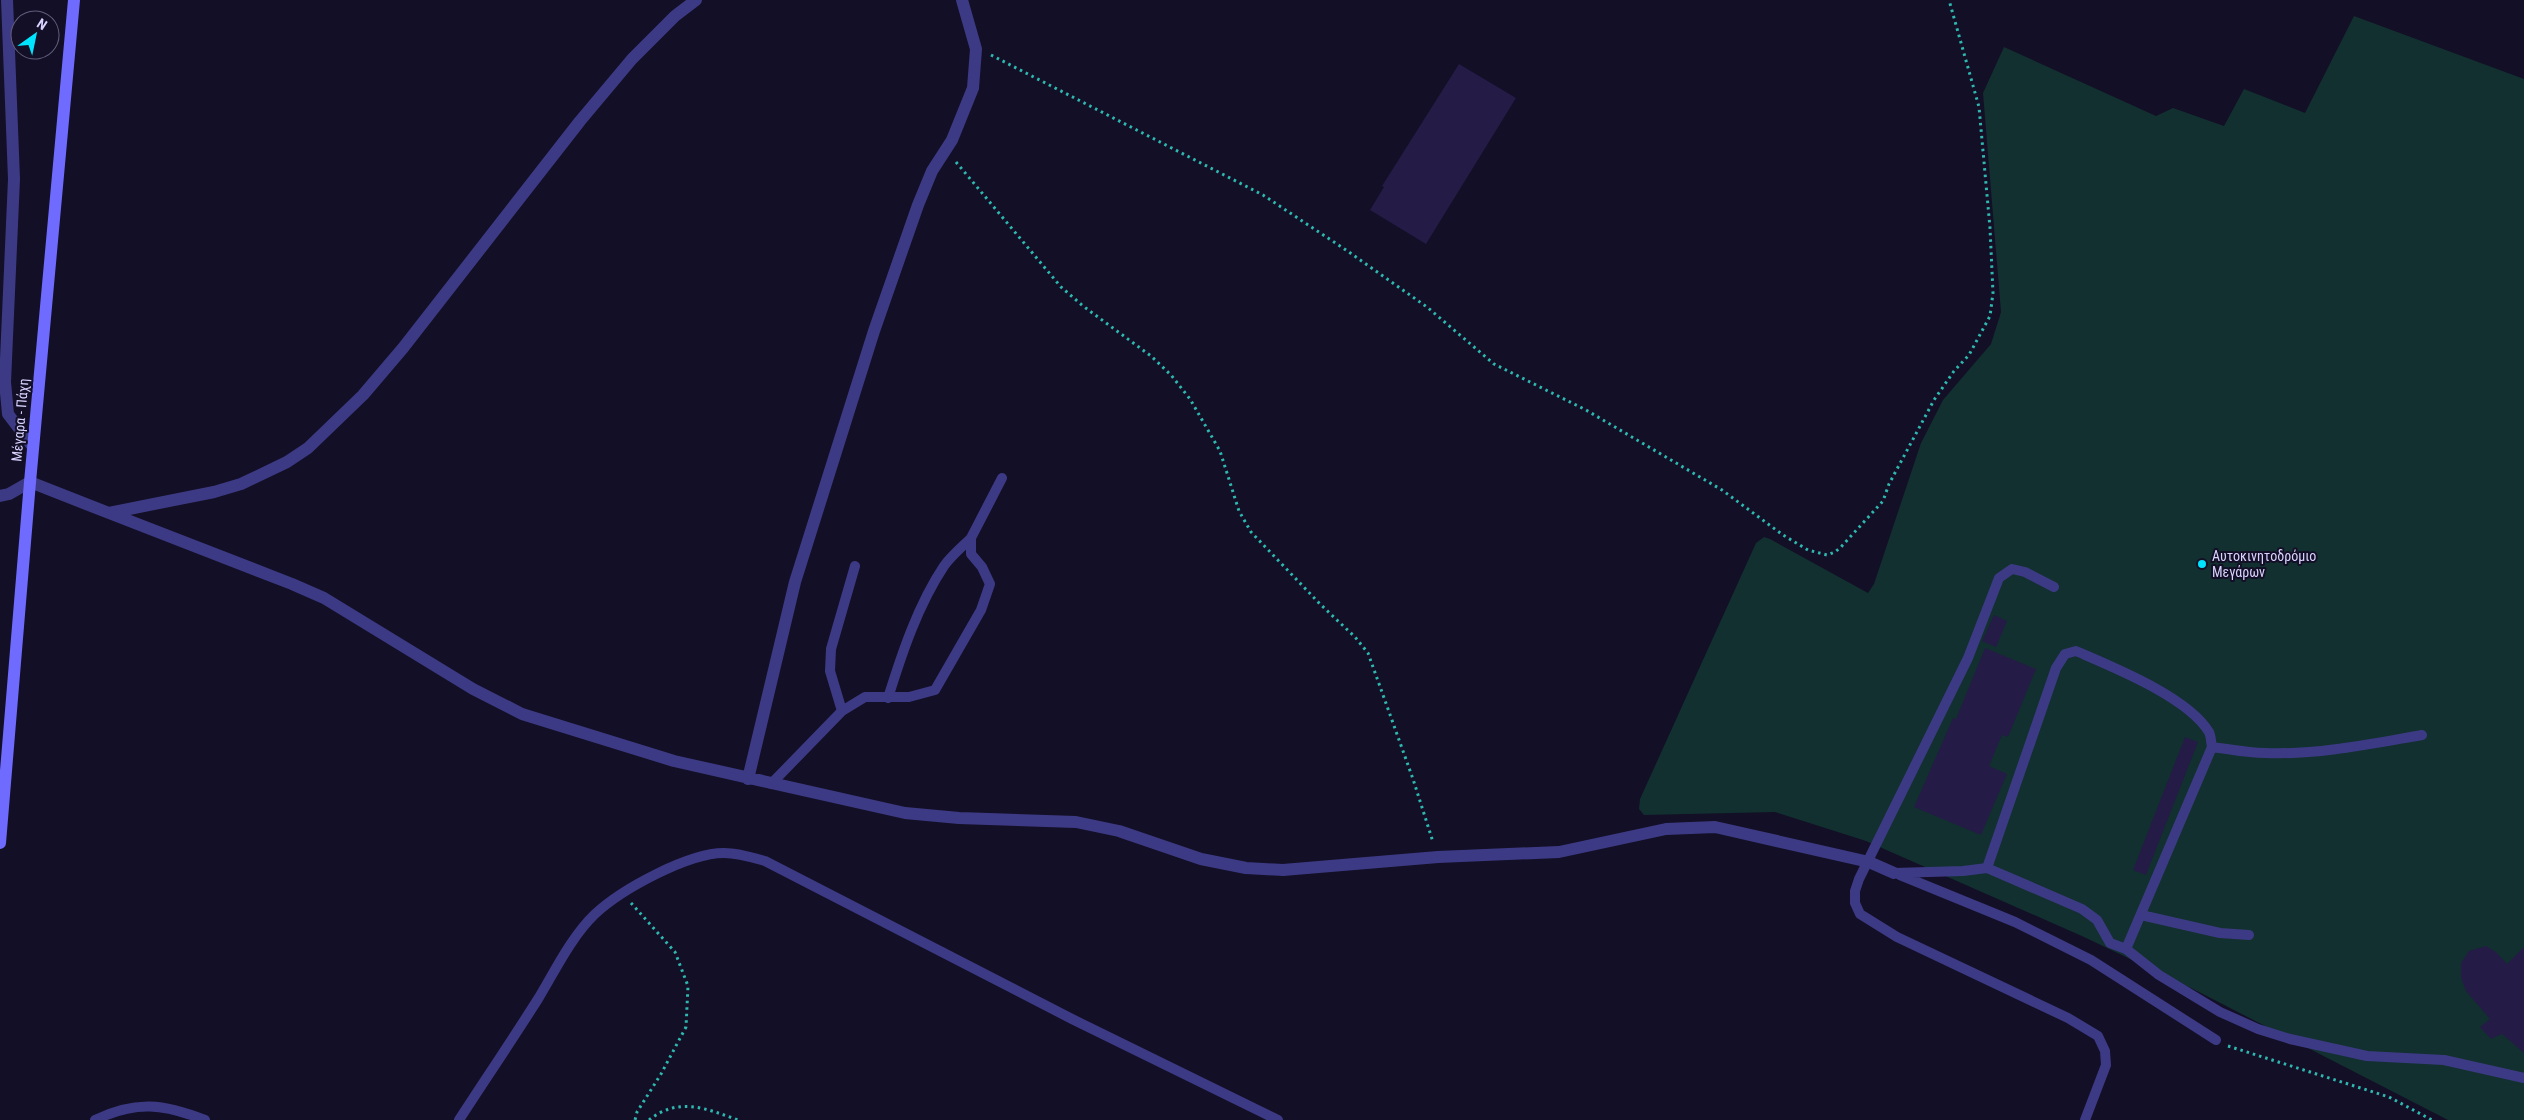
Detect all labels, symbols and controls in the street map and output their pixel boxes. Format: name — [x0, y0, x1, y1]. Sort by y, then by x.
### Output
north arrow — [10, 10, 60, 60]
text: N — [34, 15, 50, 33]
street label: Μέγαρα - Πάχη — [8, 378, 32, 462]
place label: Αυτοκινητοδρόμιο Μεγάρων — [2212, 548, 2316, 580]
marker: Αυτοκινητοδρόμιο Μεγάρων — [2196, 558, 2208, 570]

